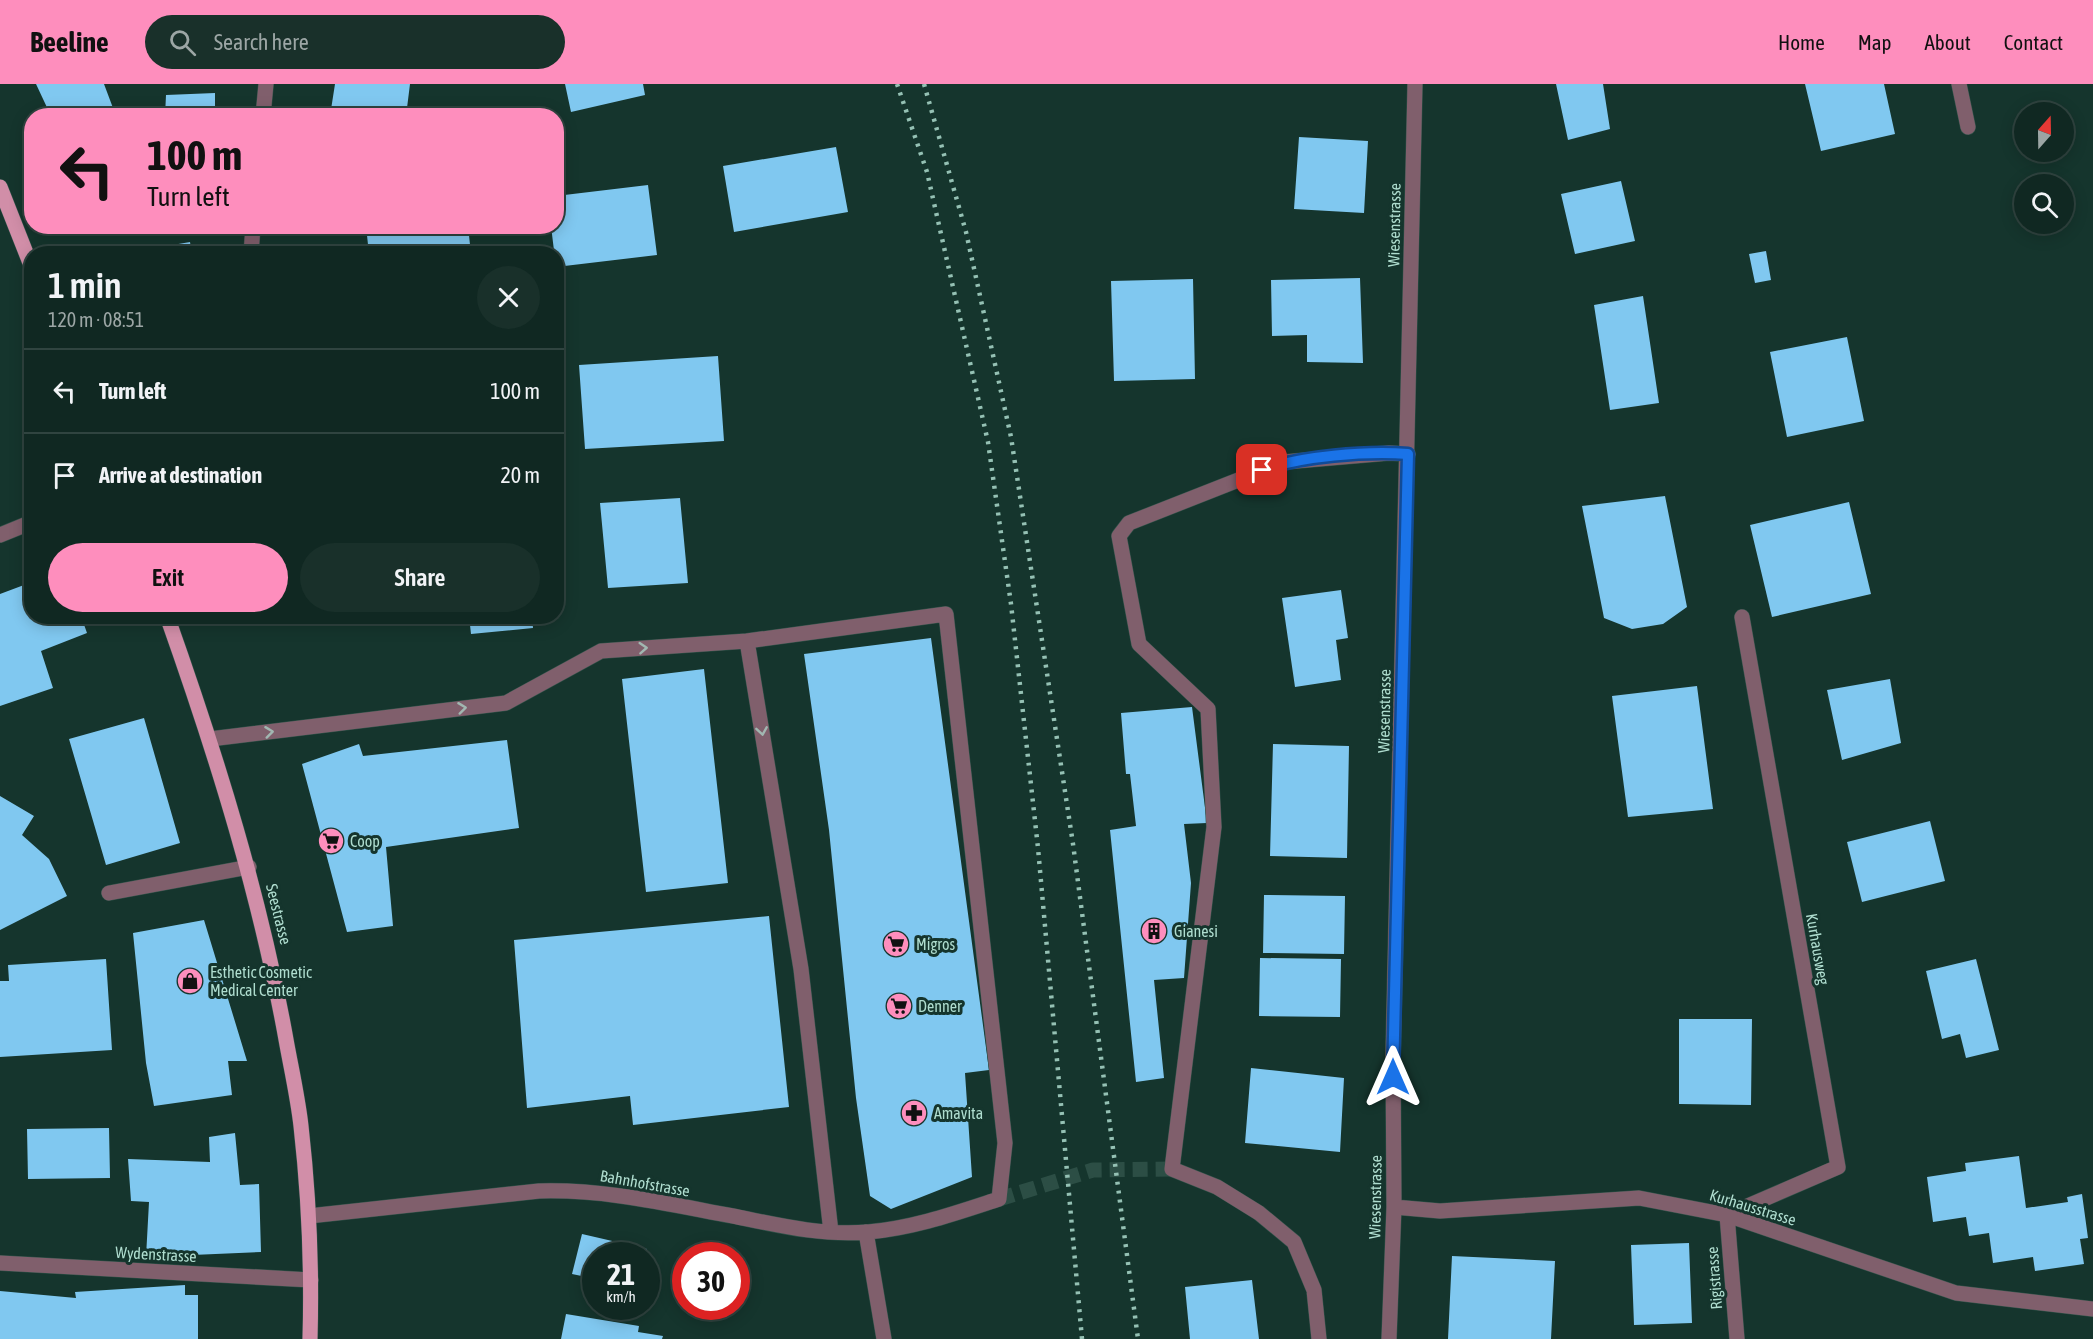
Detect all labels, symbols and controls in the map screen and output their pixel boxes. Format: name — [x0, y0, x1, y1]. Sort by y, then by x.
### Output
search box — [145, 15, 565, 69]
text: Beeline — [30, 26, 109, 58]
icon: search — [166, 26, 199, 59]
text: Search here — [214, 29, 309, 55]
text: Home — [1778, 30, 1825, 54]
text: Map — [1858, 30, 1892, 54]
text: About — [1925, 30, 1971, 54]
text: Contact — [2004, 30, 2063, 54]
north arrow — [2014, 102, 2074, 162]
map controls — [2014, 102, 2074, 234]
text: 100 m — [147, 131, 242, 179]
icon: left — [48, 132, 126, 210]
button: search — [2014, 174, 2074, 234]
text: Turn left — [147, 181, 230, 212]
street label: Wiesenstrasse — [1384, 183, 1404, 267]
text: 1 min — [48, 264, 122, 306]
button: close — [477, 266, 540, 329]
text: 120 m · 08:51 — [48, 308, 144, 331]
icon: left — [48, 375, 81, 408]
text: Turn left — [99, 378, 166, 404]
text: 100 m — [490, 378, 540, 404]
pin — [1236, 444, 1287, 495]
icon: arrive — [1245, 453, 1278, 486]
icon: arrive — [48, 459, 81, 492]
text: Arrive at destination — [99, 462, 262, 488]
text: 20 m — [500, 462, 540, 488]
button: Exit — [48, 543, 288, 612]
button: Share — [300, 543, 540, 612]
one-way arrow — [638, 641, 647, 654]
street label: Wiesenstrasse — [1374, 669, 1394, 753]
one-way arrow — [458, 703, 467, 715]
one-way arrow — [264, 726, 273, 739]
one-way arrow — [755, 726, 767, 735]
supermarket icon: Coop — [316, 826, 346, 856]
place label: Coop — [350, 832, 380, 851]
street label: Seestrasse — [263, 882, 295, 946]
street label: Kurhausweg — [1802, 912, 1833, 986]
building icon: Gianesi — [1139, 916, 1169, 946]
place label: Gianesi — [1174, 922, 1218, 940]
supermarket icon: Migros — [881, 929, 911, 959]
place label: Migros — [916, 935, 956, 954]
place label: Esthetic Cosmetic Medical Center — [210, 963, 312, 999]
shop icon: Esthetic Cosmetic Medical Center — [175, 966, 205, 996]
supermarket icon: Denner — [884, 991, 914, 1021]
place label: Denner — [918, 997, 962, 1015]
position arrow — [1361, 1045, 1425, 1109]
pharmacy icon: Amavita — [899, 1098, 929, 1128]
place label: Amavita — [934, 1104, 983, 1122]
street label: Wiesenstrasse — [1365, 1155, 1385, 1239]
street label: Bahnhofstrasse — [599, 1166, 691, 1200]
street label: Kurhausstrasse — [1708, 1185, 1798, 1229]
speed limit sign: 30 — [672, 1242, 750, 1320]
street label: Wydenstrasse — [115, 1243, 197, 1266]
street label: Rigistrasse — [1703, 1246, 1726, 1310]
text: 21 — [607, 1257, 635, 1291]
text: km/h — [606, 1288, 636, 1305]

